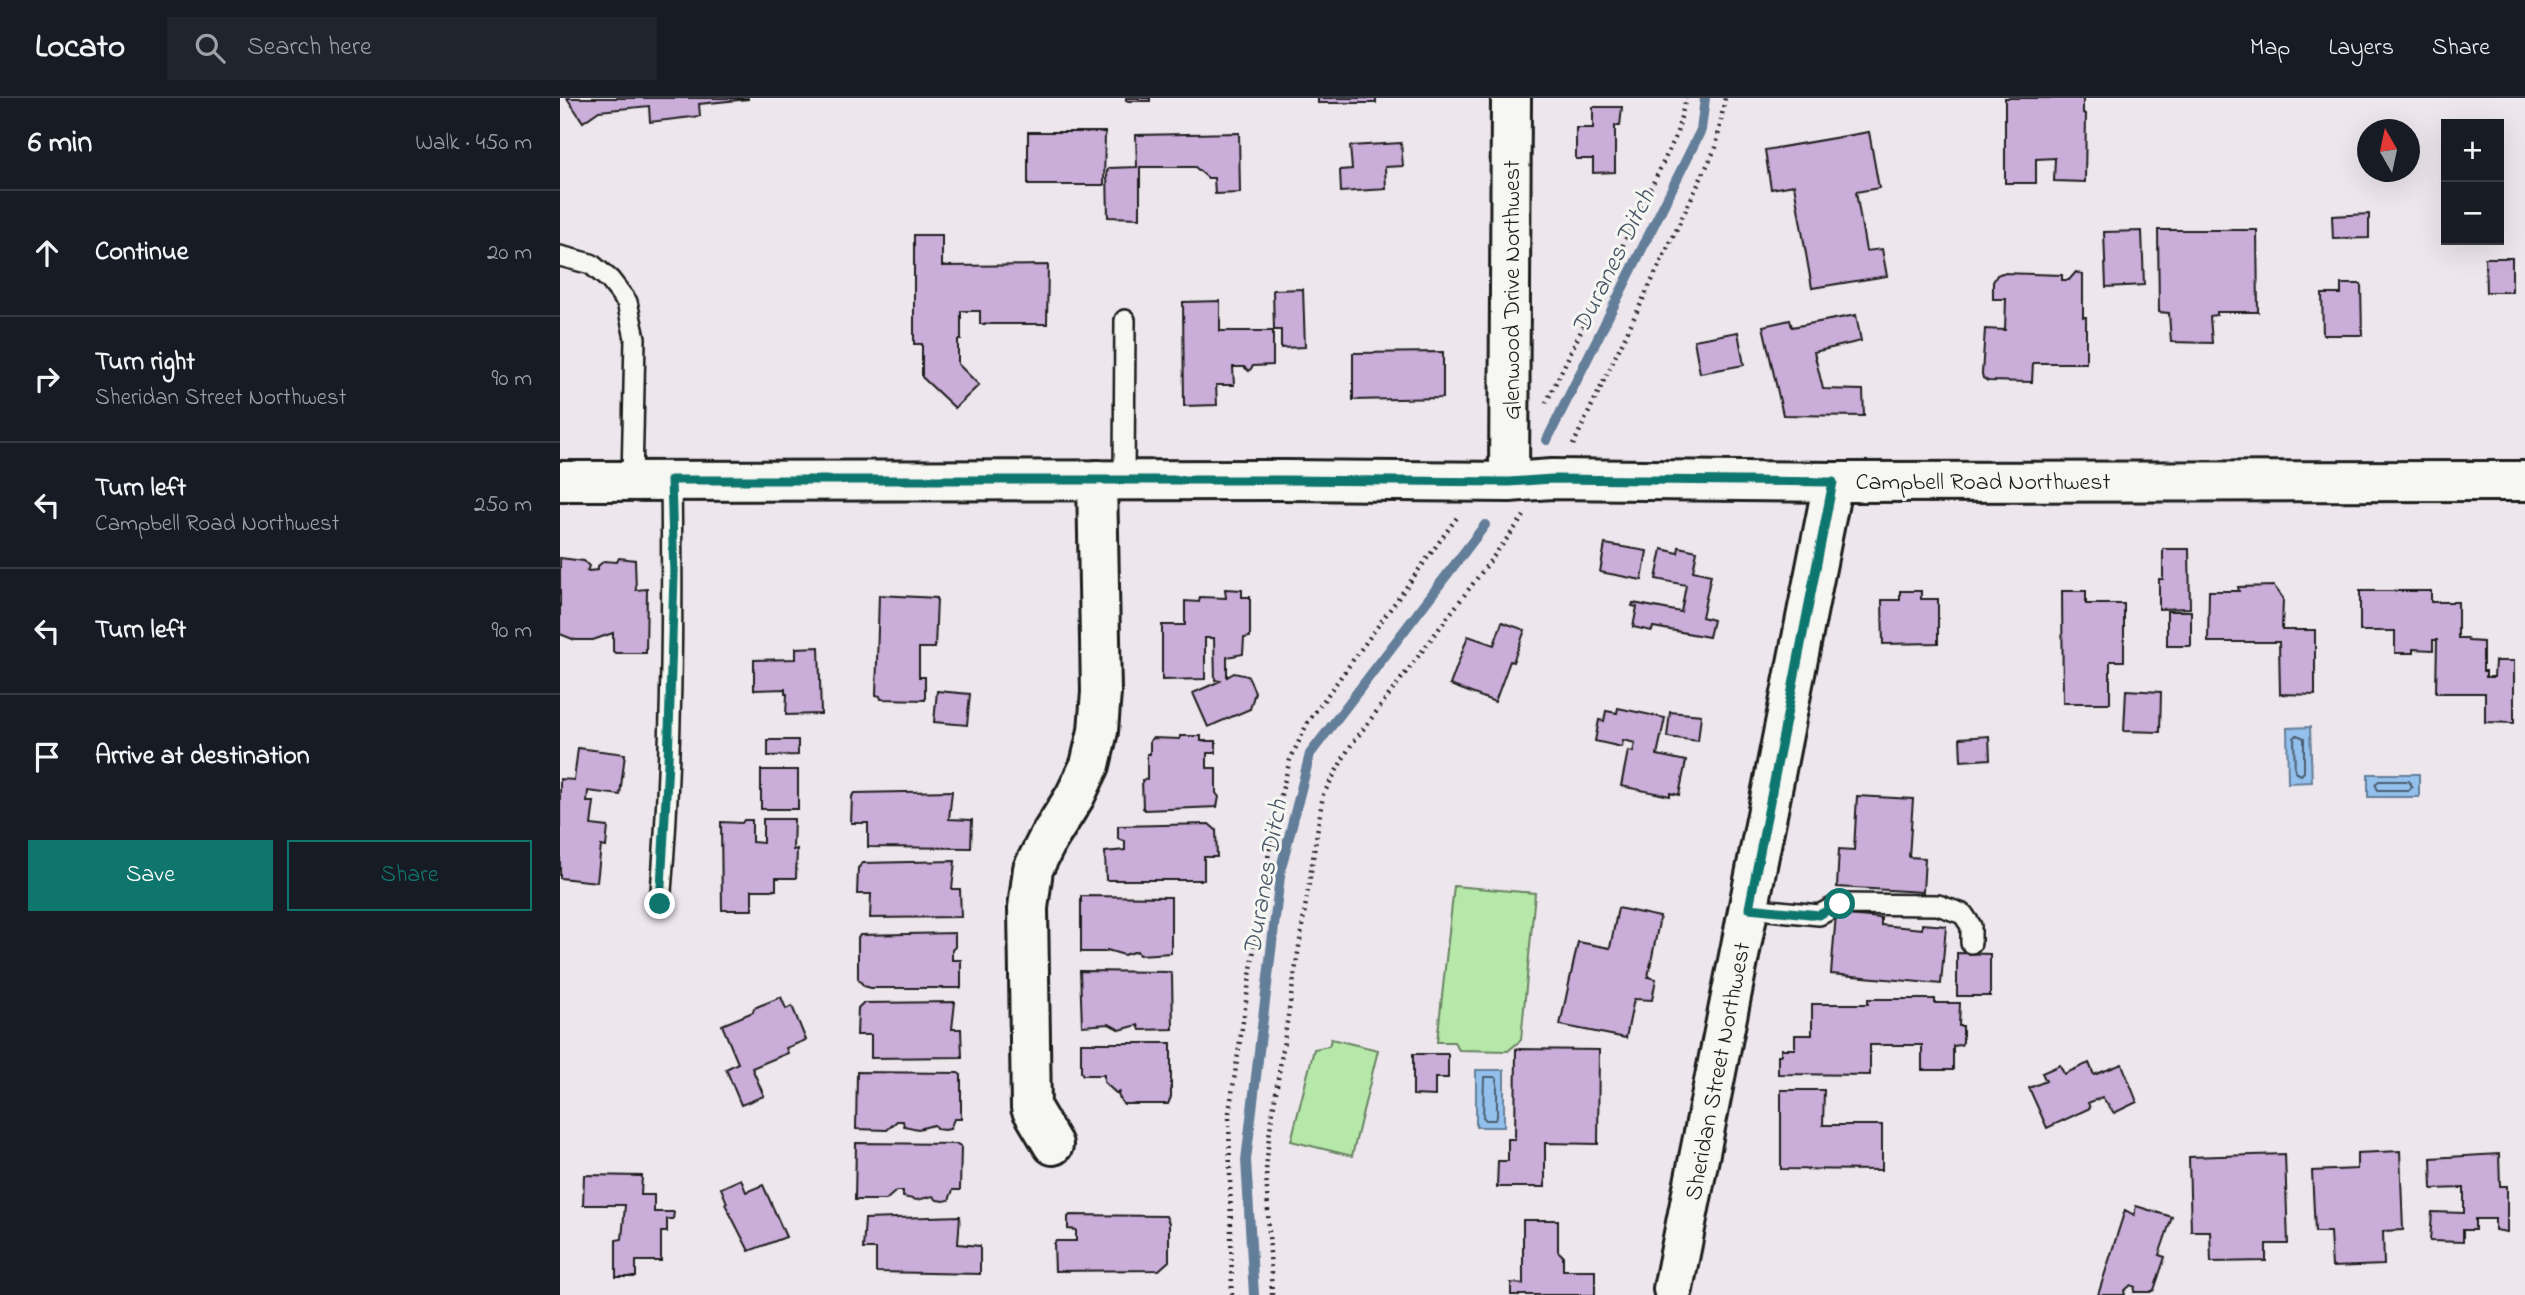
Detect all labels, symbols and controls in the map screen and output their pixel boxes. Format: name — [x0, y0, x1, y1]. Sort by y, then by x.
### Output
search box — [167, 17, 657, 80]
text: Locato — [35, 24, 125, 72]
icon: search — [191, 29, 229, 67]
text: Search here — [247, 29, 372, 67]
text: Map — [2250, 31, 2290, 66]
text: Layers — [2328, 31, 2394, 66]
text: Share — [2432, 31, 2490, 66]
north arrow — [2357, 119, 2420, 182]
map controls — [2441, 119, 2504, 245]
button: + — [2441, 119, 2504, 182]
text: 6 min — [28, 122, 92, 166]
text: Walk · 450 m — [415, 127, 532, 160]
street label: Glenwood Drive Northwest — [1496, 160, 1531, 420]
button: − — [2441, 182, 2504, 245]
water label: Duranes Ditch — [1563, 183, 1666, 341]
icon: ahead — [28, 234, 66, 272]
text: Continue — [95, 234, 188, 272]
text: 20 m — [487, 237, 532, 270]
text: Turn right — [95, 344, 195, 382]
icon: right — [28, 360, 66, 398]
text: 90 m — [492, 363, 532, 396]
text: Sheridan Street Northwest — [95, 382, 347, 415]
street label: Campbell Road Northwest — [1855, 466, 2111, 501]
text: Turn left — [95, 470, 186, 508]
icon: left — [28, 486, 66, 524]
text: 250 m — [474, 489, 532, 522]
text: Campbell Road Northwest — [95, 508, 340, 541]
icon: left — [28, 612, 66, 650]
text: Turn left — [95, 612, 186, 650]
text: 90 m — [492, 615, 532, 648]
icon: arrive — [28, 738, 66, 776]
text: Arrive at destination — [95, 738, 310, 776]
water label: Duranes Ditch — [1235, 796, 1299, 958]
button: Save — [28, 840, 273, 911]
button: Share — [287, 840, 532, 911]
route end — [644, 888, 675, 919]
route start — [1824, 888, 1855, 919]
street label: Sheridan Street Northwest — [1677, 939, 1762, 1204]

